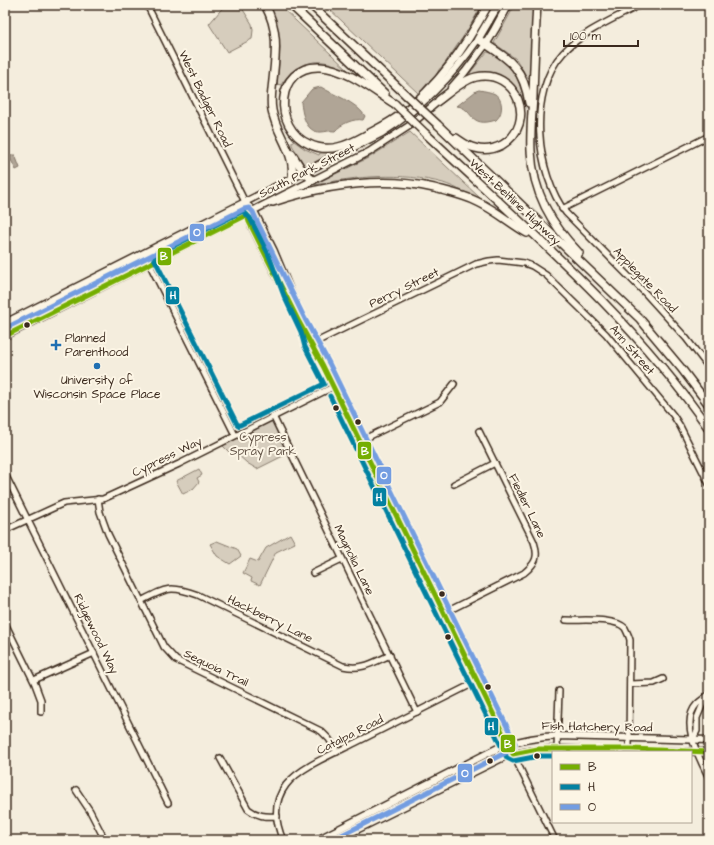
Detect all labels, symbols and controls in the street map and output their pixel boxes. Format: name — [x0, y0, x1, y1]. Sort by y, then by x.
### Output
scale bar — [564, 22, 638, 48]
text: 100 m — [570, 28, 601, 45]
street label: West Badger Road — [173, 48, 236, 151]
street label: South Park Street — [256, 139, 358, 203]
street label: West Beltline Highway — [465, 155, 565, 250]
line badge: O — [189, 223, 205, 242]
text: O — [193, 225, 201, 240]
street label: Applegate Road — [608, 243, 681, 317]
line badge: B — [157, 247, 172, 266]
text: B — [160, 249, 168, 264]
street label: Perry Street — [366, 264, 442, 313]
line badge: H — [165, 286, 180, 305]
text: H — [169, 288, 177, 303]
unlabelled marker — [22, 320, 32, 330]
street label: Ann Street — [605, 321, 659, 379]
place label: Planned Parenthood — [65, 330, 128, 361]
marker: Planned Parenthood — [50, 339, 62, 351]
marker: University of Wisconsin Space Place — [92, 361, 102, 371]
place label: University of Wisconsin Space Place — [33, 372, 161, 403]
unlabelled marker — [331, 403, 341, 413]
unlabelled marker — [353, 417, 363, 427]
park label: Cypress Spray Park — [230, 429, 297, 461]
street label: Cypress Way — [129, 433, 206, 482]
line badge: B — [357, 441, 372, 460]
text: B — [361, 444, 369, 459]
line badge: O — [376, 466, 392, 485]
text: O — [380, 468, 388, 483]
street label: Fiedler Lane — [504, 471, 550, 541]
line badge: H — [372, 487, 387, 507]
text: H — [375, 490, 383, 505]
street label: Magnolia Lane — [329, 522, 379, 599]
unlabelled marker — [437, 589, 447, 599]
street label: Ridgewood Way — [68, 591, 123, 678]
street label: Hackberry Lane — [224, 591, 316, 648]
unlabelled marker — [443, 632, 453, 642]
street label: Sequoia Trail — [181, 645, 251, 691]
unlabelled marker — [483, 682, 493, 692]
street label: Catalpa Road — [314, 711, 386, 759]
line badge: H — [484, 717, 499, 736]
street label: Fish Hatchery Road — [541, 718, 652, 737]
text: H — [487, 719, 495, 734]
line badge: B — [500, 734, 516, 753]
text: B — [504, 737, 512, 752]
unlabelled marker — [532, 751, 542, 761]
legend — [552, 751, 692, 823]
unlabelled marker — [485, 756, 495, 766]
text: B — [588, 759, 597, 776]
line badge: O — [457, 763, 473, 783]
text: O — [461, 766, 469, 781]
text: H — [588, 779, 595, 796]
text: O — [588, 799, 596, 816]

